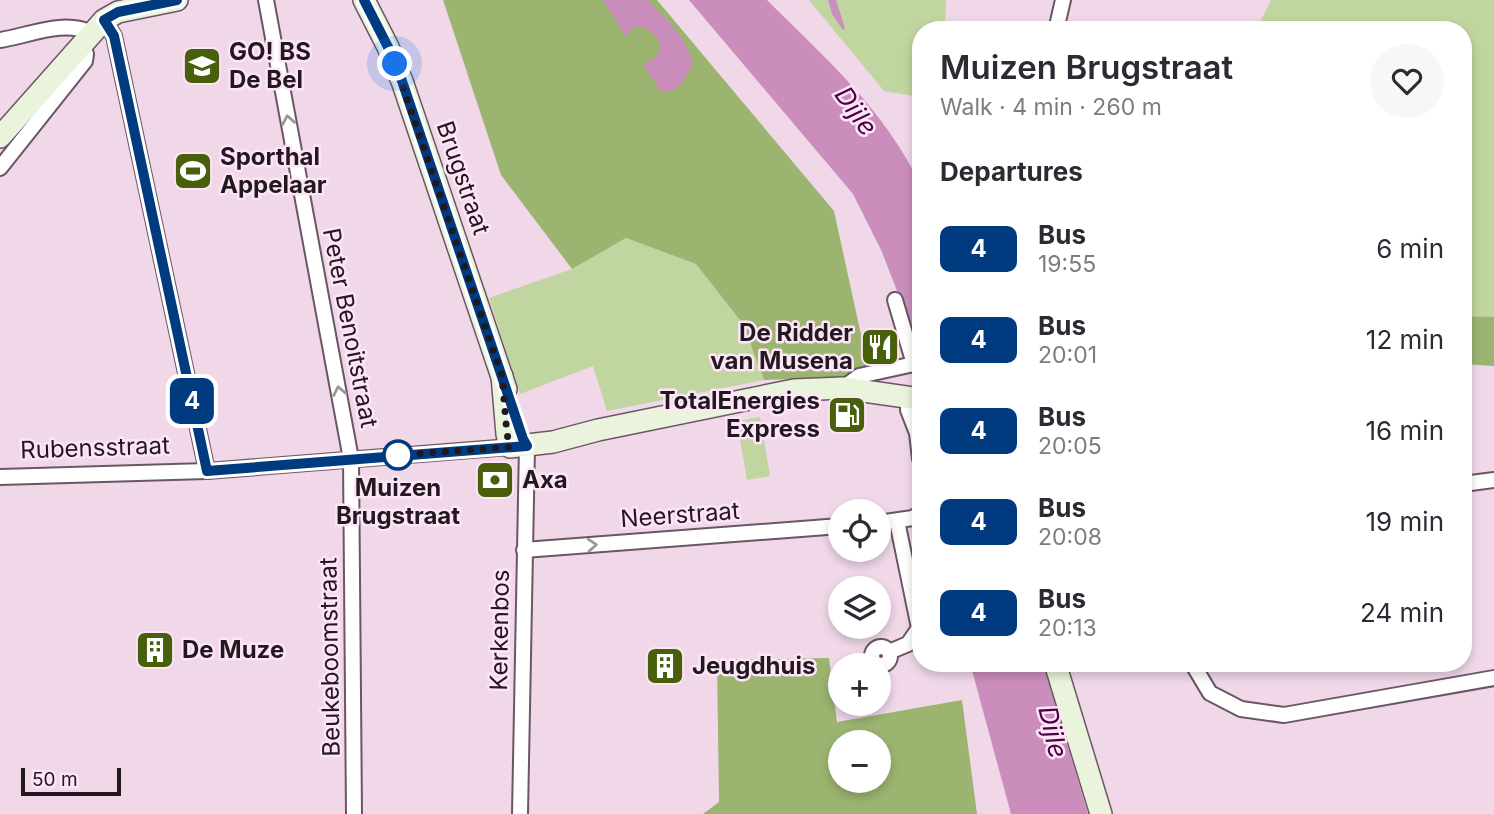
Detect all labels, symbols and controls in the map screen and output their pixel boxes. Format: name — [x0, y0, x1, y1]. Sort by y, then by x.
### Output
place label: GO! BS De Bel — [229, 37, 311, 94]
button: heart — [1370, 44, 1444, 118]
school or university icon: GO! BS De Bel — [181, 45, 223, 87]
your location — [377, 46, 412, 81]
text: Muizen Brugstraat — [940, 47, 1233, 87]
water label: Dijle — [829, 80, 884, 141]
text: Walk · 4 min · 260 m — [940, 93, 1162, 121]
one-way arrow — [281, 114, 296, 126]
street label: Brugstraat — [431, 117, 496, 238]
place label: Sporthal Appelaar — [220, 142, 327, 199]
sports icon: Sporthal Appelaar — [172, 150, 214, 192]
text: Departures — [940, 156, 1083, 187]
text: Bus — [1038, 219, 1086, 250]
street label: Peter Benoitstraat — [317, 226, 384, 430]
text: 6 min — [1376, 233, 1444, 264]
text: 4 — [970, 234, 987, 263]
text: 19:55 — [1038, 250, 1096, 278]
text: Bus — [1038, 310, 1086, 341]
place label: De Ridder van Musena — [710, 318, 853, 375]
text: 12 min — [1366, 324, 1444, 355]
text: 4 — [970, 325, 987, 354]
restaurant icon: De Ridder van Musena — [859, 326, 901, 368]
text: 20:01 — [1038, 341, 1097, 369]
line badge: 4 — [169, 378, 215, 424]
text: 4 — [184, 386, 200, 415]
one-way arrow — [332, 386, 347, 398]
place label: TotalEnergies Express — [659, 386, 820, 443]
fuel station icon: TotalEnergies Express — [826, 394, 868, 436]
text: Bus — [1038, 401, 1086, 432]
text: 16 min — [1366, 415, 1444, 446]
text: 4 — [970, 416, 987, 445]
street label: Rubensstraat — [20, 430, 170, 465]
text: 20:05 — [1038, 432, 1102, 460]
marker: Muizen Brugstraat — [383, 440, 413, 470]
bank icon: Axa — [474, 459, 516, 501]
place label: Axa — [522, 465, 568, 494]
place label: Muizen Brugstraat — [336, 473, 460, 530]
text: Bus — [1038, 492, 1086, 523]
street label: Neerstraat — [619, 496, 741, 533]
map controls — [828, 499, 891, 793]
button: locate — [828, 499, 891, 562]
text: 19 min — [1366, 506, 1444, 537]
text: 4 — [970, 507, 987, 536]
text: 20:08 — [1038, 523, 1102, 551]
one-way arrow — [587, 538, 598, 553]
street label: Beukeboomstraat — [313, 557, 346, 757]
street label: Kerkenbos — [484, 569, 515, 691]
button: layers — [828, 576, 891, 639]
text: Bus — [1038, 583, 1086, 614]
text: 24 min — [1360, 597, 1444, 628]
text: 4 — [970, 598, 987, 627]
text: 20:13 — [1038, 614, 1097, 642]
building icon: De Muze — [134, 629, 176, 671]
place label: De Muze — [182, 635, 284, 664]
building icon: Jeugdhuis — [644, 645, 686, 687]
place label: Jeugdhuis — [692, 651, 815, 680]
button: + — [828, 653, 891, 716]
water label: Dijle — [1032, 703, 1075, 761]
button: − — [828, 730, 891, 793]
scale bar — [21, 765, 121, 797]
text: 50 m — [32, 768, 78, 791]

